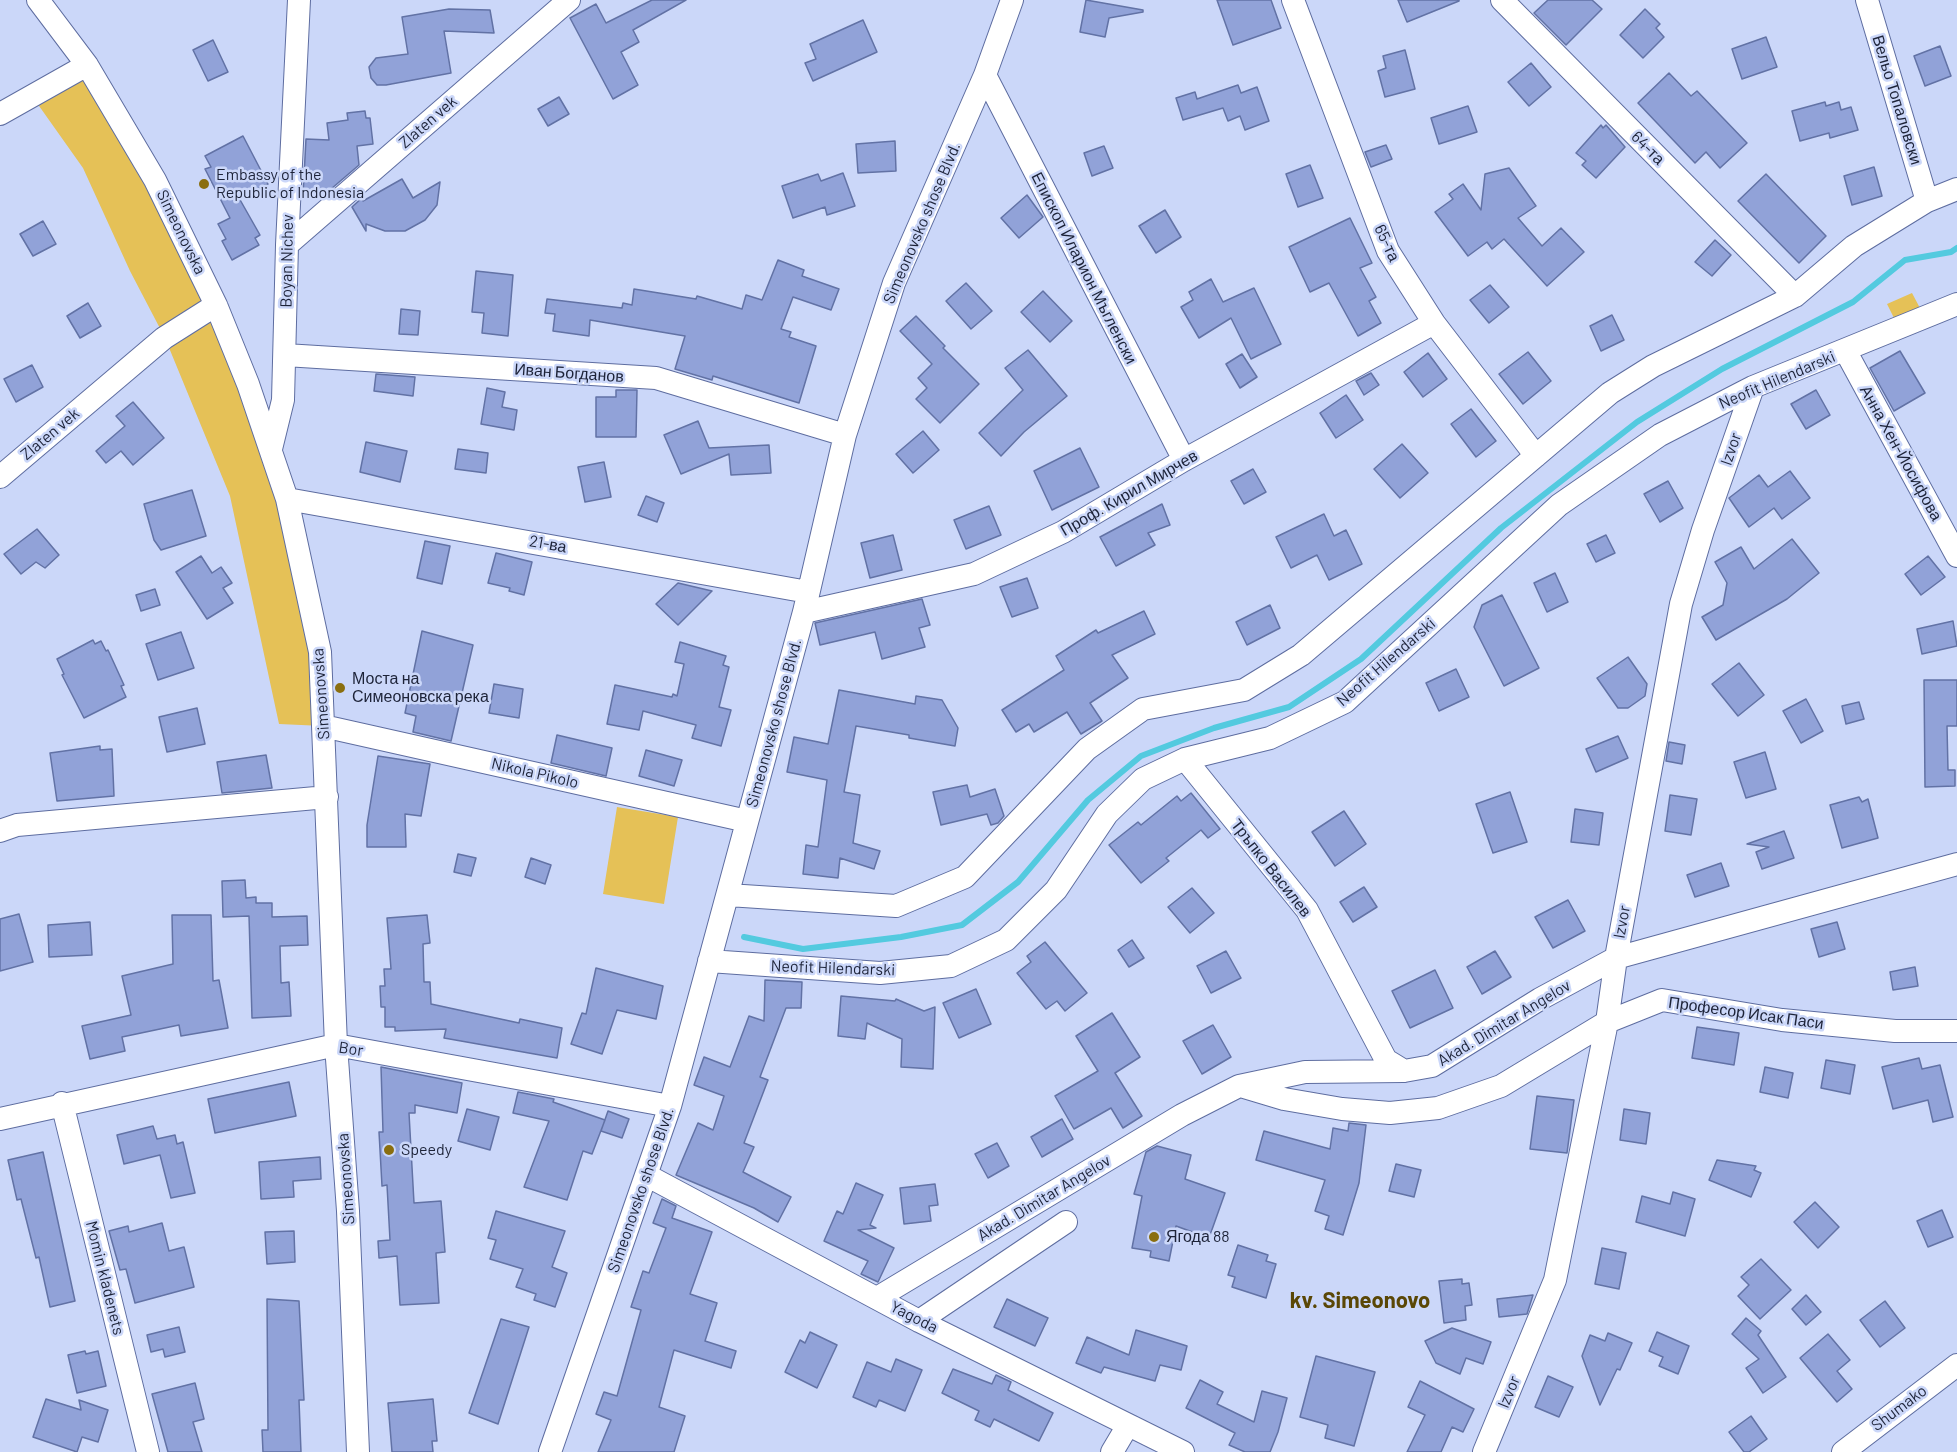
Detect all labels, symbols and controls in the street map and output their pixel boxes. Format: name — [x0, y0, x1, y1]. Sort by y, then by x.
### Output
street label: Вельо Топаловски — [1868, 33, 1926, 167]
street label: Zlaten vek — [395, 92, 461, 152]
street label: 64-та — [1627, 127, 1669, 169]
street label: Simeonovsko shose Blvd. — [879, 139, 965, 307]
place label: Embassy of the Republic of Indonesia — [216, 165, 364, 203]
street label: Епископ Иларион Мъгленски — [1027, 169, 1141, 367]
marker: Embassy of the Republic of Indonesia — [197, 177, 211, 191]
street label: Simeonovska — [152, 187, 210, 277]
street label: Boyan Nichev — [277, 214, 297, 308]
street label: 65-та — [1370, 221, 1404, 265]
street label: Neofit Hilendarski — [1716, 347, 1838, 413]
street label: Иван Богданов — [514, 360, 624, 386]
street label: Анна Хен-Йосифова — [1856, 382, 1946, 524]
street label: Zlaten vek — [17, 404, 83, 464]
street label: Izvor — [1717, 430, 1745, 468]
street label: Проф. Кирил Мирчев — [1057, 446, 1201, 540]
street label: 21-ва — [528, 531, 568, 557]
street label: Neofit Hilendarski — [1333, 614, 1439, 710]
street label: Simeonovsko shose Blvd. — [742, 637, 806, 809]
street label: Simeonovska — [308, 648, 334, 740]
place label: Моста на Симеоновска река — [352, 669, 489, 707]
marker: Моста на Симеоновска река — [333, 681, 347, 695]
street label: Nikola Pikolo — [490, 754, 580, 792]
street label: Тръпко Василев — [1227, 815, 1315, 921]
street label: Izvor — [1610, 904, 1634, 940]
street label: Neofit Hilendarski — [770, 956, 896, 980]
street label: Akad. Dimitar Angelov — [1434, 976, 1574, 1070]
street label: Професор Исак Паси — [1667, 993, 1825, 1033]
street label: Bor — [337, 1038, 365, 1060]
street label: Simeonovsko shose Blvd. — [604, 1105, 678, 1275]
street label: Simeonovska — [333, 1133, 359, 1225]
place label: Speedy — [401, 1140, 452, 1160]
marker: Speedy — [382, 1143, 396, 1157]
street label: Akad. Dimitar Angelov — [974, 1151, 1114, 1245]
street label: Momin kladenets — [82, 1219, 128, 1337]
place label: Ягода 88 — [1166, 1227, 1230, 1247]
marker: Ягода 88 — [1147, 1230, 1161, 1244]
district label: kv. Simeonovo — [1290, 1288, 1430, 1314]
street label: Yagoda — [887, 1297, 941, 1337]
street label: Izvor — [1494, 1373, 1524, 1411]
street label: Shumako — [1868, 1381, 1930, 1435]

